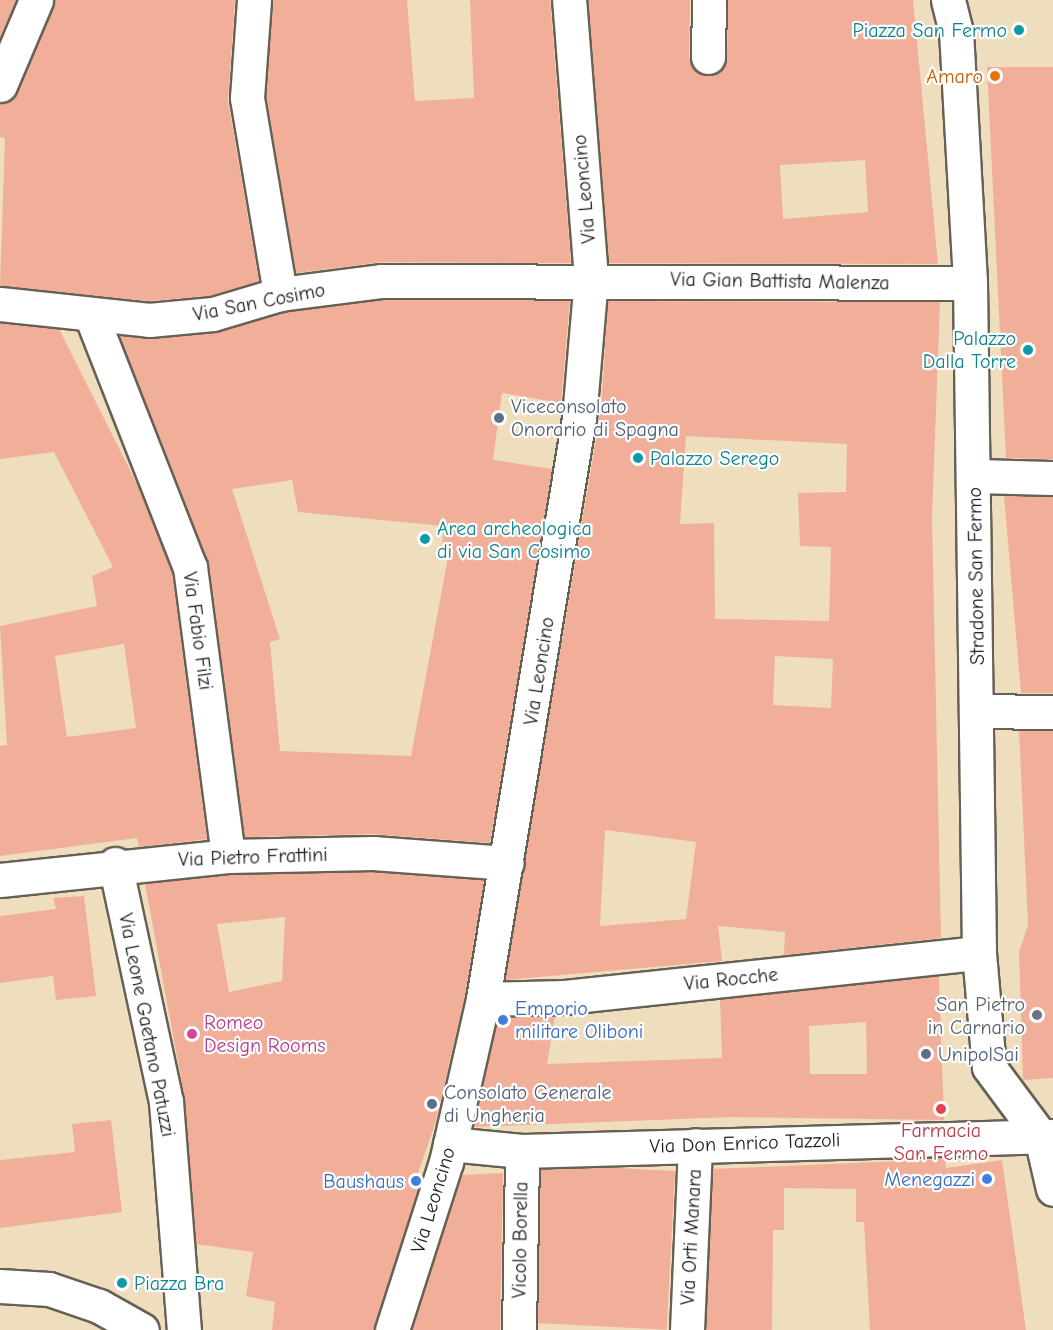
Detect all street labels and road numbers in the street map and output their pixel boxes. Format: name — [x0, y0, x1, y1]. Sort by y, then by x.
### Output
street label: Via Leoncino — [567, 133, 601, 245]
street label: Via Gian Battista Malenza — [670, 267, 890, 295]
street label: Via San Cosimo — [191, 277, 327, 327]
street label: Stradone San Fermo — [962, 487, 990, 665]
street label: Via Fabio Filzi — [178, 570, 218, 692]
street label: Via Leoncino — [519, 615, 559, 727]
street label: Via Pietro Frattini — [178, 842, 328, 872]
street label: Via Leone Gaetano Patuzzi — [114, 911, 180, 1139]
street label: Via Rocche — [683, 962, 779, 996]
street label: Via Don Enrico Tazzoli — [649, 1128, 841, 1158]
street label: Via Leoncino — [406, 1144, 460, 1256]
street label: Via Orti Manara — [675, 1168, 707, 1306]
street label: Vicolo Borella — [507, 1181, 533, 1299]

